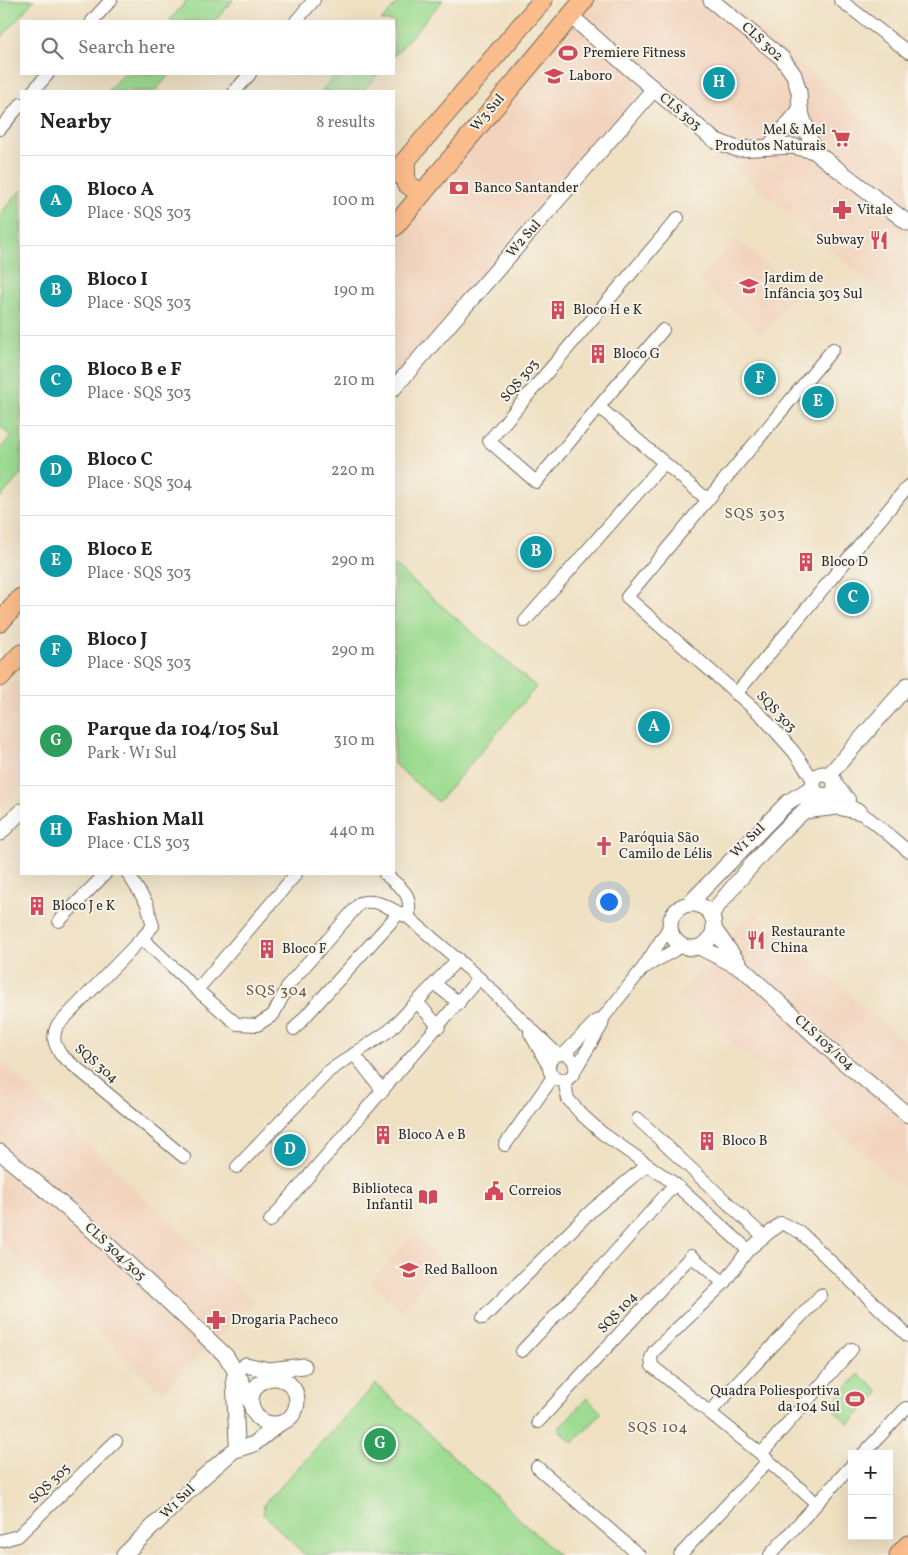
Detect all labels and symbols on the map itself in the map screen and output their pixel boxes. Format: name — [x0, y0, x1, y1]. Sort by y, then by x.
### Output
street label: CLS 302 — [737, 18, 787, 66]
sports icon: Premiere Fitness — [557, 42, 579, 64]
place label: Premiere Fitness — [583, 44, 686, 63]
pin: H — [703, 64, 735, 102]
school or university icon: Laboro — [543, 65, 565, 87]
place label: Laboro — [569, 67, 612, 86]
street label: CLS 303 — [655, 89, 705, 135]
street label: W3 Sul — [467, 90, 509, 136]
place label: Mel & Mel Produtos Naturais — [715, 121, 826, 156]
supermarket icon: Mel & Mel Produtos Naturais — [830, 127, 852, 149]
bank icon: Banco Santander — [448, 177, 470, 199]
place label: Banco Santander — [474, 179, 578, 198]
pharmacy icon: Vitale — [831, 199, 853, 221]
place label: Vitale — [857, 201, 893, 220]
street label: W2 Sul — [502, 216, 546, 262]
restaurant icon: Subway — [868, 229, 890, 251]
place label: Subway — [816, 231, 864, 250]
place label: Jardim de Infância 303 Sul — [764, 269, 863, 304]
school or university icon: Jardim de Infância 303 Sul — [738, 275, 760, 297]
building icon: Bloco H e K — [547, 299, 569, 321]
place label: Bloco H e K — [573, 301, 643, 320]
building icon: Bloco G — [587, 343, 609, 365]
place label: Bloco G — [613, 345, 660, 364]
street label: SQS 303 — [496, 356, 544, 406]
pin: F — [744, 360, 776, 398]
pin: E — [802, 383, 834, 421]
district label: SQS 303 — [724, 504, 786, 525]
pin: B — [520, 533, 552, 571]
building icon: Bloco D — [795, 551, 817, 573]
place label: Bloco D — [821, 553, 868, 572]
pin: C — [837, 579, 869, 617]
street label: SQS 303 — [752, 687, 800, 737]
pin: A — [638, 708, 670, 746]
street label: W1 Sul — [726, 819, 770, 863]
place label: Paróquia São Camilo de Lélis — [619, 829, 712, 864]
church icon: Paróquia São Camilo de Lélis — [593, 835, 615, 857]
your location — [596, 889, 622, 915]
building icon: Bloco J e K — [26, 895, 48, 917]
place label: Bloco J e K — [52, 897, 116, 916]
place label: Restaurante China — [771, 923, 846, 958]
restaurant icon: Restaurante China — [745, 929, 767, 951]
building icon: Bloco F — [256, 938, 278, 960]
place label: Bloco F — [282, 940, 327, 959]
district label: SQS 304 — [246, 981, 308, 1002]
street label: CLS 103/104 — [790, 1011, 858, 1075]
street label: SQS 304 — [70, 1040, 122, 1088]
building icon: Bloco A e B — [372, 1124, 394, 1146]
place label: Bloco A e B — [398, 1126, 466, 1145]
building icon: Bloco B — [696, 1130, 718, 1152]
pin: D — [274, 1131, 306, 1169]
place label: Bloco B — [722, 1132, 768, 1151]
place label: Biblioteca Infantil — [352, 1180, 413, 1215]
public building icon: Correios — [483, 1180, 505, 1202]
place label: Correios — [509, 1182, 562, 1201]
library icon: Biblioteca Infantil — [417, 1186, 439, 1208]
street label: CLS 304/305 — [80, 1219, 150, 1285]
school or university icon: Red Balloon — [398, 1259, 420, 1281]
place label: Red Balloon — [424, 1261, 498, 1280]
street label: SQS 104 — [594, 1288, 642, 1338]
pharmacy icon: Drogaria Pacheco — [205, 1309, 227, 1331]
place label: Drogaria Pacheco — [231, 1311, 338, 1330]
place label: Quadra Poliesportiva da 104 Sul — [710, 1382, 840, 1417]
sports icon: Quadra Poliesportiva da 104 Sul — [844, 1388, 866, 1410]
district label: SQS 104 — [628, 1418, 688, 1439]
pin: G — [364, 1425, 396, 1463]
street label: SQS 305 — [25, 1460, 75, 1508]
street label: W1 Sul — [156, 1480, 200, 1524]

